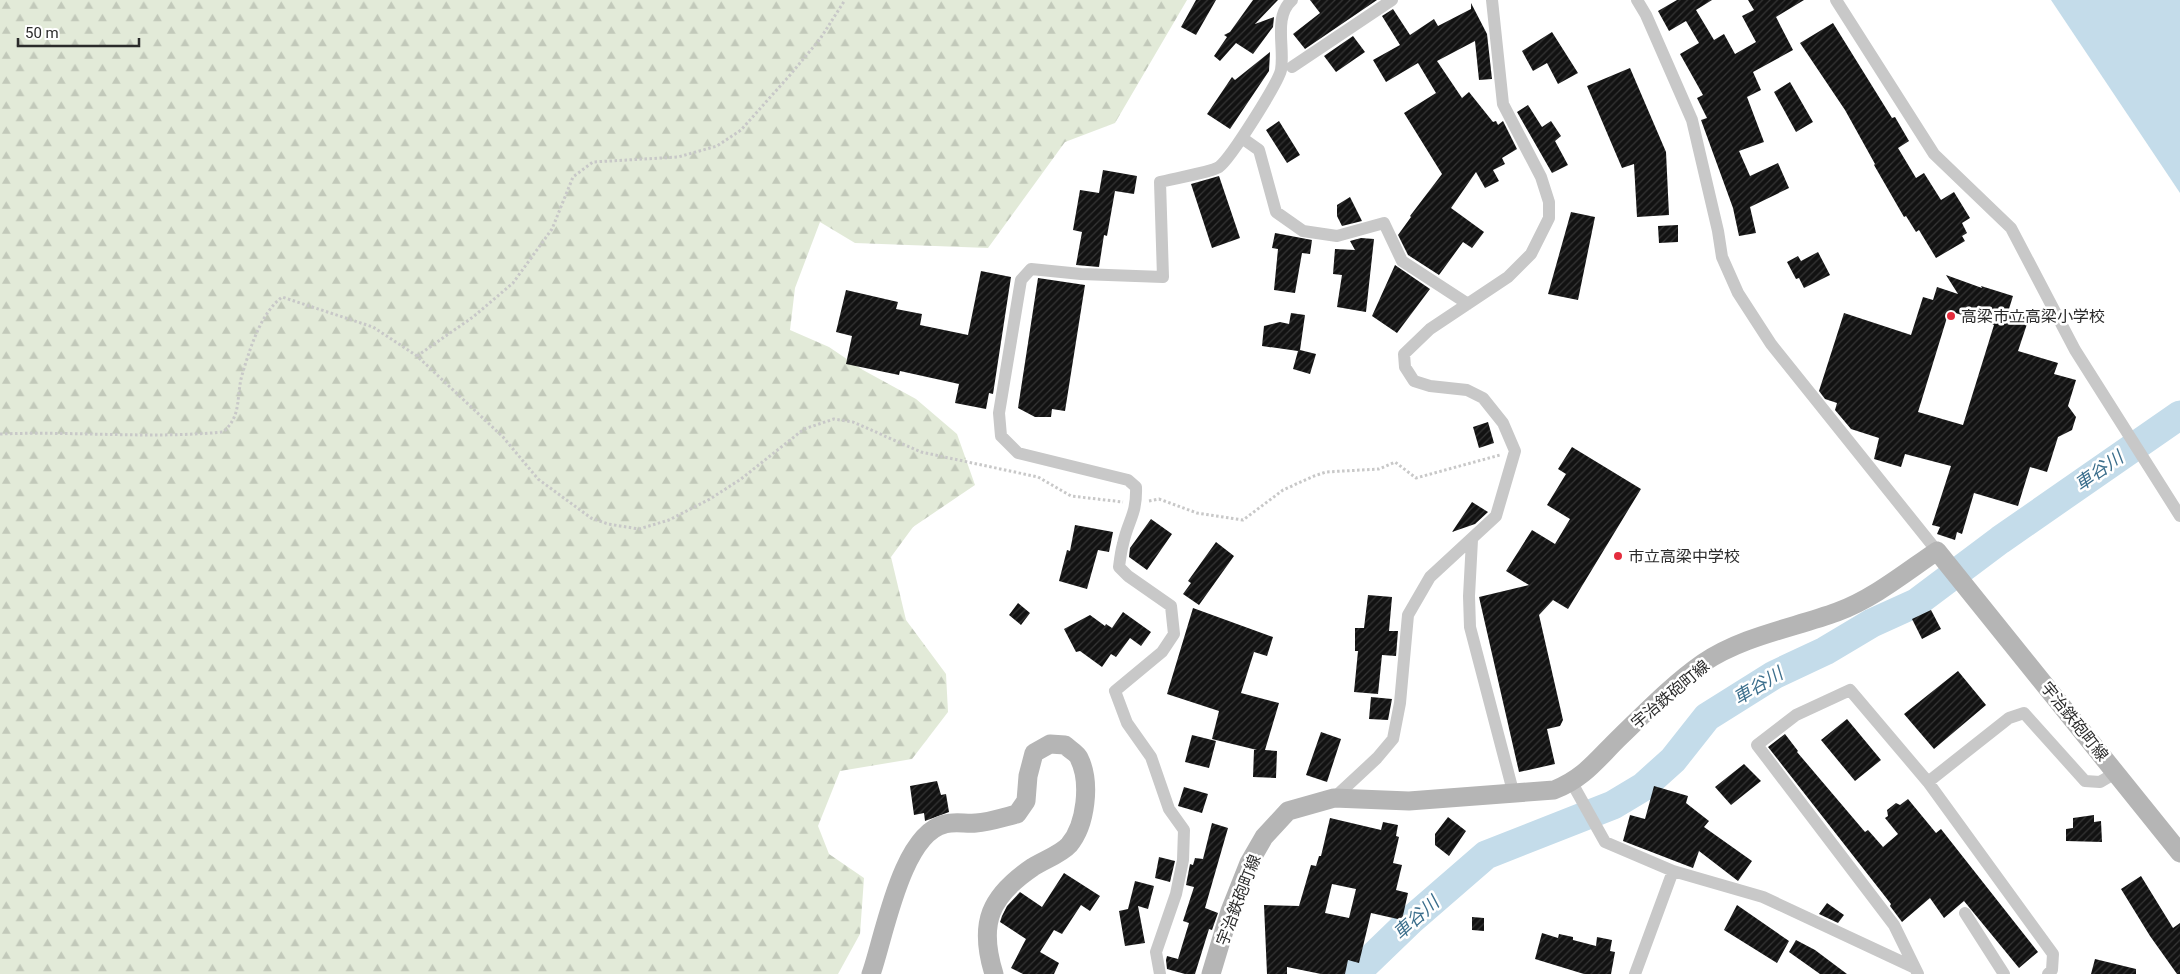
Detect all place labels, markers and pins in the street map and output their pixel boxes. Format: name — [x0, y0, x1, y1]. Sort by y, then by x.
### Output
place label: 高梁市立高梁小学校 — [1961, 307, 2105, 326]
marker: 高梁市立高梁小学校 — [1945, 310, 1957, 322]
place label: 市立高梁中学校 — [1628, 547, 1740, 566]
marker: 市立高梁中学校 — [1612, 550, 1624, 562]

